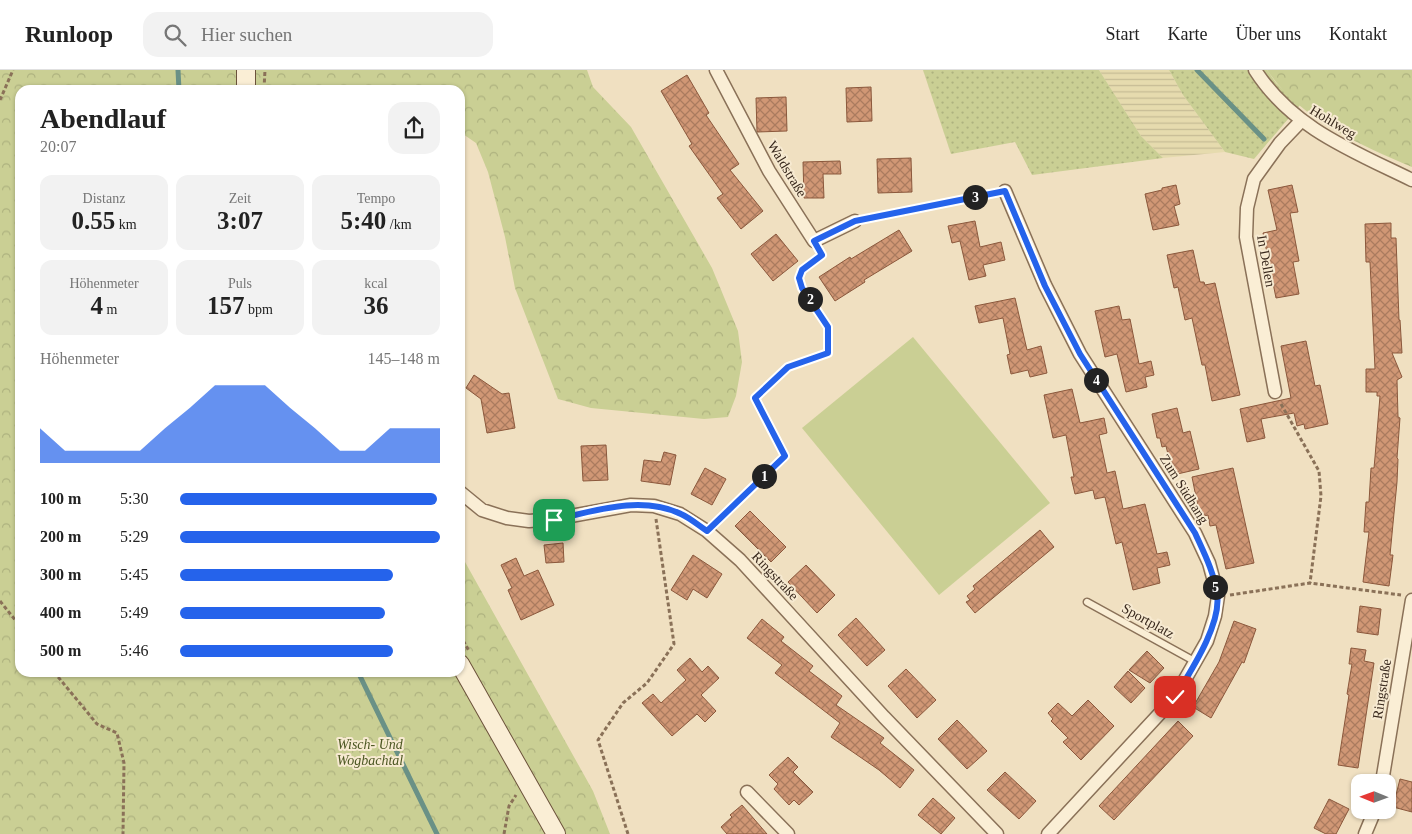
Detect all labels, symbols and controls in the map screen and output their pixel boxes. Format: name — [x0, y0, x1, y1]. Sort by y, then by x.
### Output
search box — [143, 12, 493, 57]
text: Runloop — [25, 21, 113, 47]
icon: search — [161, 21, 189, 49]
text: Hier suchen — [201, 24, 292, 45]
text: Start — [1106, 24, 1140, 44]
text: Karte — [1168, 24, 1208, 44]
text: Über uns — [1236, 24, 1301, 44]
text: Kontakt — [1329, 24, 1387, 44]
button: share — [388, 102, 440, 154]
street label: Hohlweg — [1307, 102, 1359, 142]
text: Abendlauf — [40, 103, 166, 134]
text: 20:07 — [40, 138, 76, 155]
street label: Waldstraße — [764, 138, 810, 200]
pin: 3 — [962, 184, 988, 210]
text: 3 — [972, 190, 979, 205]
text: Distanz — [83, 191, 125, 206]
text: Zeit — [229, 191, 251, 206]
text: Tempo — [357, 191, 395, 206]
text: 0.55 — [71, 207, 115, 234]
text: 3:07 — [217, 207, 263, 234]
text: 5:40 — [340, 207, 386, 234]
text: km — [115, 217, 137, 232]
text: /km — [386, 217, 412, 232]
street label: In Dellen — [1254, 234, 1278, 288]
text: Höhenmeter — [69, 276, 139, 291]
text: Puls — [228, 276, 252, 291]
text: kcal — [364, 276, 388, 291]
pin: 2 — [798, 286, 822, 312]
text: 4 — [91, 292, 103, 319]
text: 157 — [207, 292, 245, 319]
text: 36 — [364, 292, 389, 319]
text: 2 — [807, 292, 814, 307]
text: m — [103, 302, 117, 317]
text: bpm — [245, 302, 273, 317]
text: Höhenmeter — [40, 350, 119, 367]
text: 145–148 m — [368, 350, 440, 367]
pin: 4 — [1084, 368, 1108, 392]
text: 4 — [1093, 373, 1100, 388]
street label: Zum Südhang — [1157, 452, 1211, 526]
pin: 1 — [752, 464, 776, 488]
text: 1 — [761, 469, 768, 484]
text: 100 m — [40, 490, 81, 507]
text: 5:30 — [120, 490, 148, 507]
pin — [533, 499, 575, 541]
icon: arrive — [540, 506, 568, 534]
text: 200 m — [40, 528, 81, 545]
text: 5:29 — [120, 528, 148, 545]
street label: Ringstraße — [749, 549, 801, 603]
text: 300 m — [40, 566, 81, 583]
text: 5:45 — [120, 566, 148, 583]
pin: 5 — [1202, 574, 1228, 600]
text: 5 — [1212, 580, 1219, 595]
street label: Sportplatz — [1119, 600, 1177, 642]
text: 400 m — [40, 604, 81, 621]
text: 5:49 — [120, 604, 148, 621]
text: 500 m — [40, 642, 81, 659]
text: 5:46 — [120, 642, 148, 659]
street label: Ringstraße — [1370, 658, 1394, 720]
pin — [1154, 676, 1196, 718]
icon: check — [1161, 683, 1189, 711]
park label: Wisch- Und Wogbachtal — [337, 737, 404, 768]
north arrow — [1351, 774, 1396, 819]
map controls — [1351, 774, 1396, 819]

